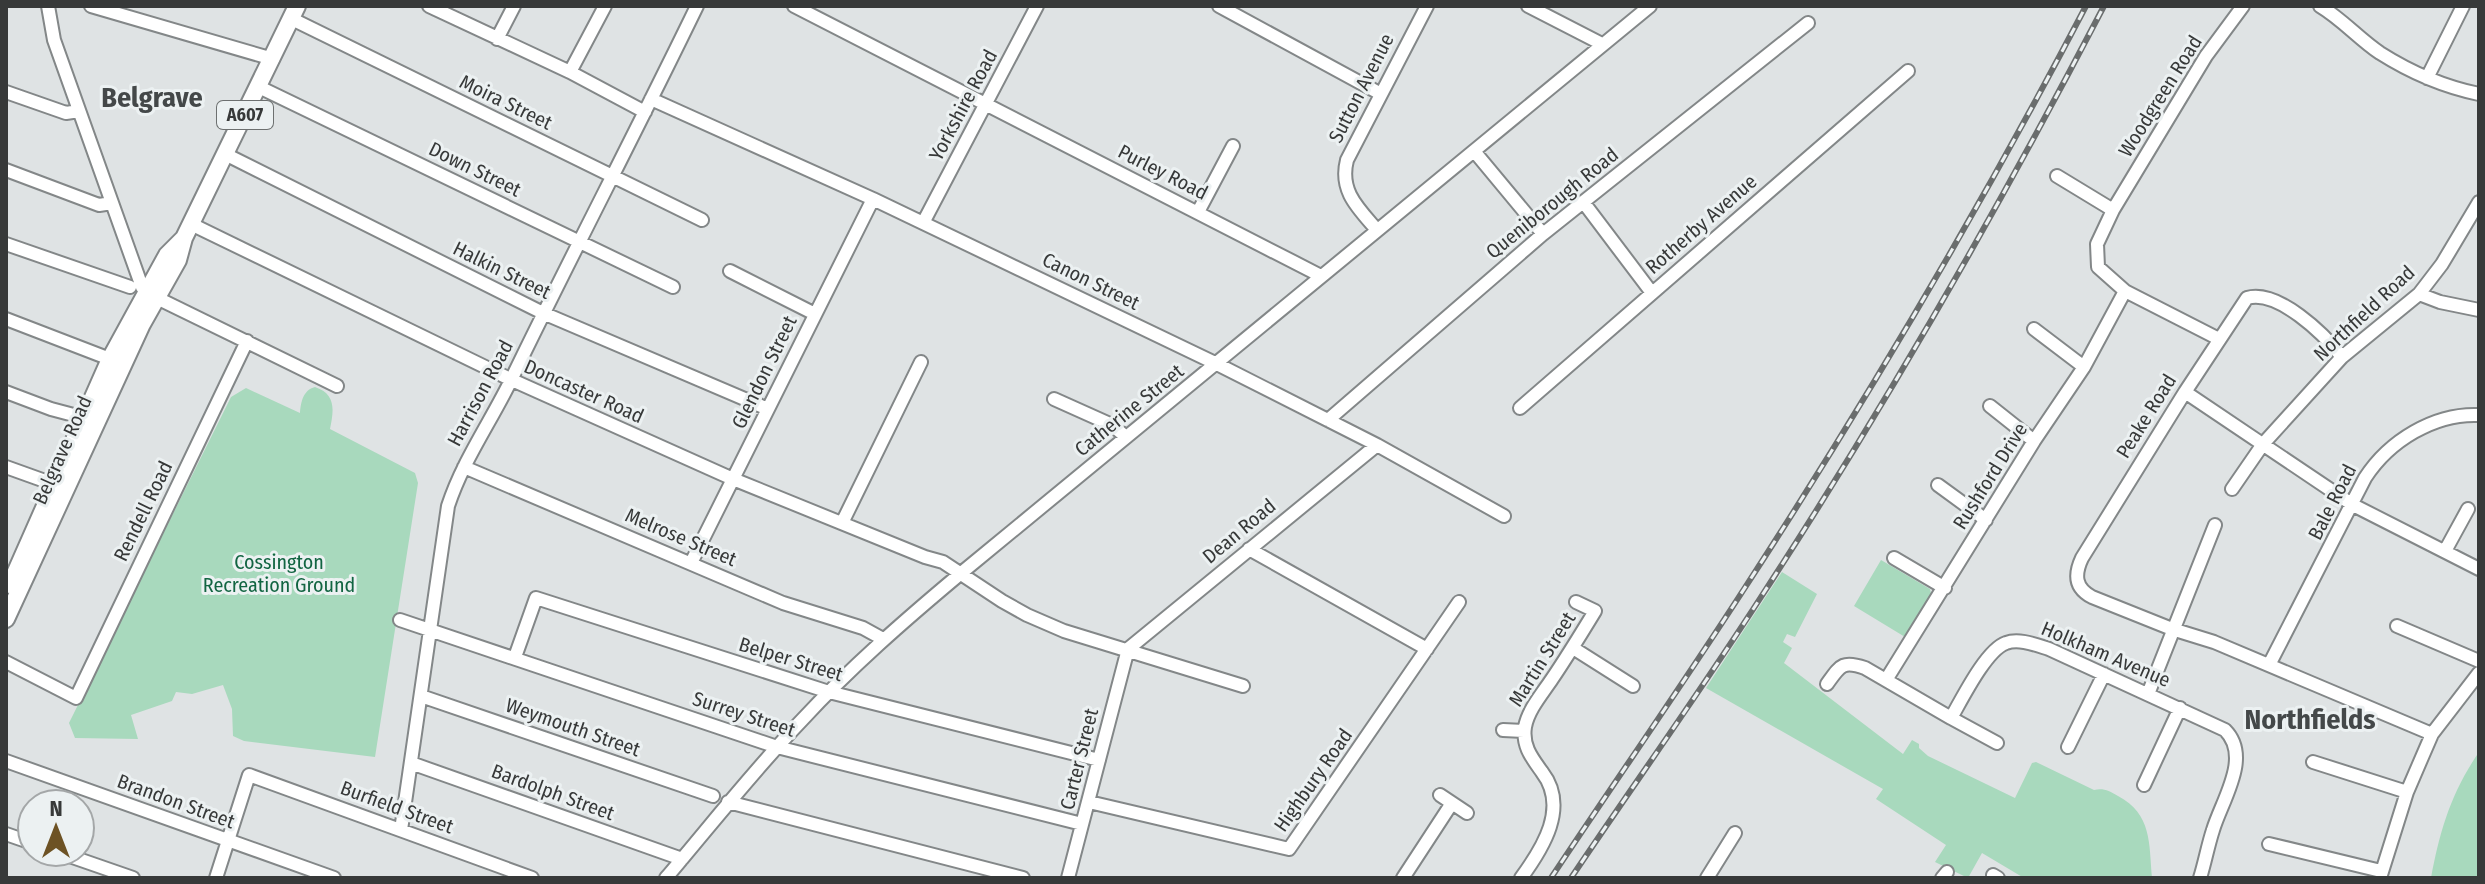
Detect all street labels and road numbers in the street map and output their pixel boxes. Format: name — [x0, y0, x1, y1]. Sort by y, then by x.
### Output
street label: Sutton Avenue — [1323, 30, 1399, 146]
street label: Woodgreen Road — [2113, 31, 2207, 161]
street label: Yorkshire Road — [924, 45, 1002, 165]
street label: Moira Street — [456, 69, 557, 135]
road number: A607 — [217, 101, 273, 129]
street label: Down Street — [425, 136, 525, 202]
street label: Purley Road — [1114, 139, 1212, 205]
street label: Queniborough Road — [1481, 142, 1623, 264]
street label: Rotherby Avenue — [1641, 169, 1761, 279]
street label: Halkin Street — [449, 236, 555, 304]
street label: Canon Street — [1038, 247, 1144, 315]
street label: Northfield Road — [2309, 260, 2419, 366]
street label: Glendon Street — [726, 311, 802, 432]
street label: Harrison Road — [442, 336, 518, 450]
street label: Doncaster Road — [520, 354, 648, 428]
street label: Catherine Street — [1070, 359, 1189, 461]
street label: Peake Road — [2111, 370, 2181, 462]
street label: Belgrave Road — [27, 392, 97, 508]
street label: Rushford Drive — [1948, 418, 2032, 534]
street label: Rendell Road — [108, 457, 178, 565]
street label: Bale Road — [2303, 460, 2361, 544]
street label: Dean Road — [1198, 494, 1280, 568]
street label: Melrose Street — [622, 503, 741, 571]
street label: Martin Street — [1503, 607, 1581, 711]
street label: Holkham Avenue — [2038, 616, 2174, 692]
street label: Belper Street — [736, 632, 846, 686]
street label: Surrey Street — [690, 686, 799, 742]
street label: Weymouth Street — [503, 693, 644, 761]
street label: Carter Street — [1055, 705, 1103, 812]
street label: Highbury Road — [1269, 724, 1357, 836]
street label: Bardolph Street — [488, 759, 618, 825]
street label: Brandon Street — [114, 769, 238, 834]
street label: Burfield Street — [337, 775, 457, 839]

